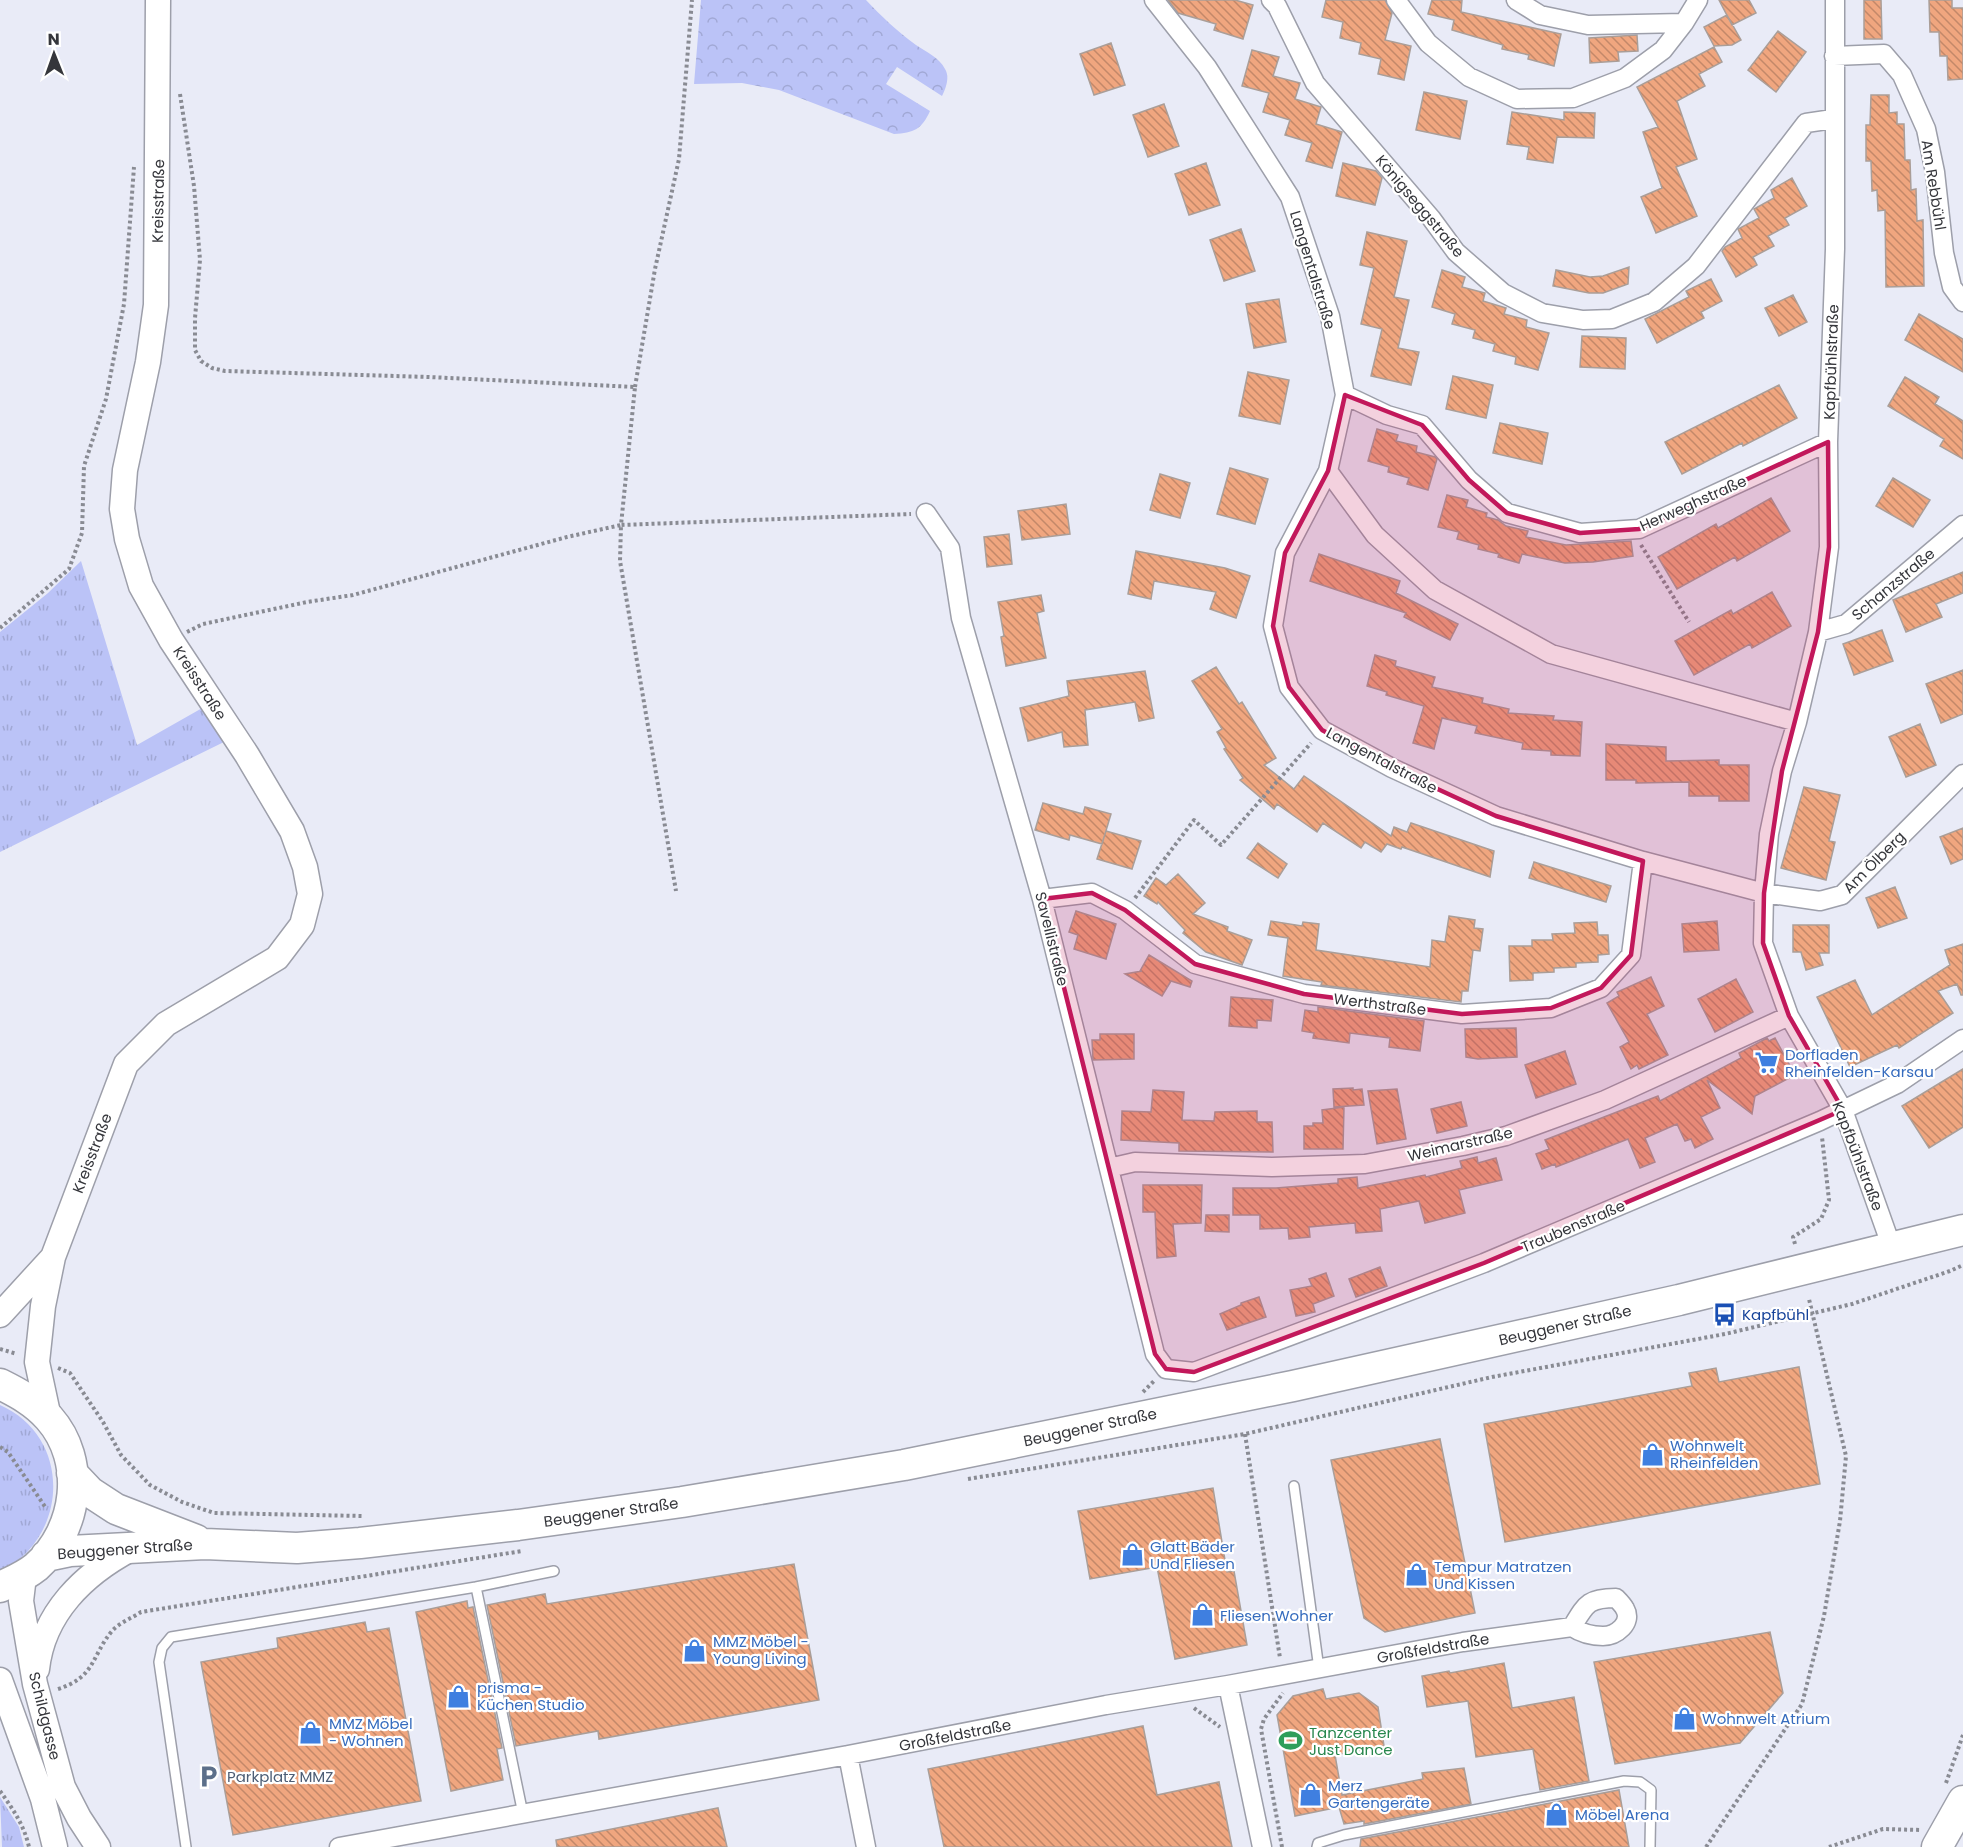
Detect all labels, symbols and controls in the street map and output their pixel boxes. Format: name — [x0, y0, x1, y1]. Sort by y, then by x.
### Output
north arrow — [24, 24, 84, 84]
text: N — [48, 28, 60, 51]
street label: Am Rebbühl — [1916, 138, 1952, 232]
street label: Königseggstraße — [1371, 150, 1469, 262]
street label: Kreisstraße — [147, 159, 169, 243]
street label: Langentalstraße — [1285, 208, 1341, 332]
street label: Kapfbühlstraße — [1818, 304, 1844, 420]
street label: Herweghstraße — [1636, 470, 1750, 536]
street label: Schanzstraße — [1847, 543, 1939, 625]
street label: Kreisstraße — [168, 642, 232, 724]
street label: Langentalstraße — [1323, 722, 1441, 798]
street label: Am Ölberg — [1838, 826, 1910, 898]
street label: Savellistraße — [1030, 890, 1074, 988]
street label: Werthstraße — [1332, 988, 1428, 1020]
place label: Dorfladen Rheinfelden-Karsau — [1785, 1044, 1934, 1082]
supermarket icon: Dorfladen Rheinfelden-Karsau — [1754, 1050, 1780, 1076]
street label: Kapfbühlstraße — [1827, 1098, 1889, 1214]
street label: Kreisstraße — [67, 1110, 117, 1196]
street label: Weimarstraße — [1405, 1122, 1515, 1166]
street label: Traubenstraße — [1518, 1195, 1628, 1257]
street label: Beuggener Straße — [1497, 1300, 1633, 1350]
bus stop icon: Kapfbühl — [1711, 1301, 1737, 1327]
place label: Kapfbühl — [1742, 1304, 1809, 1325]
street label: Beuggener Straße — [1021, 1403, 1159, 1451]
place label: Wohnwelt Rheinfelden — [1670, 1435, 1758, 1473]
shop icon: Wohnwelt Rheinfelden — [1639, 1441, 1665, 1467]
street label: Beuggener Straße — [542, 1492, 680, 1532]
street label: Beuggener Straße — [57, 1534, 193, 1564]
place label: Glatt Bäder Und Fliesen — [1150, 1536, 1235, 1574]
shop icon: Glatt Bäder Und Fliesen — [1119, 1542, 1145, 1568]
place label: Tempur Matratzen Und Kissen — [1434, 1556, 1572, 1594]
shop icon: Tempur Matratzen Und Kissen — [1403, 1562, 1429, 1588]
shop icon: Fliesen Wohner — [1189, 1602, 1215, 1628]
place label: Fliesen Wohner — [1220, 1605, 1334, 1626]
street label: Großfeldstraße — [1375, 1628, 1491, 1668]
place label: MMZ Möbel - Young Living — [713, 1631, 809, 1669]
shop icon: MMZ Möbel - Young Living — [682, 1637, 708, 1663]
street label: Schildgasse — [24, 1670, 66, 1762]
place label: prisma - Küchen Studio — [477, 1677, 585, 1715]
shop icon: prisma - Küchen Studio — [446, 1683, 472, 1709]
shop icon: Wohnwelt Atrium — [1671, 1705, 1697, 1731]
place label: Wohnwelt Atrium — [1702, 1708, 1830, 1729]
place label: MMZ Möbel - Wohnen — [329, 1713, 413, 1751]
street label: Großfeldstraße — [897, 1714, 1013, 1756]
shop icon: MMZ Möbel - Wohnen — [298, 1719, 324, 1745]
place label: Tanzcenter Just Dance — [1309, 1722, 1393, 1760]
sports icon: Tanzcenter Just Dance — [1278, 1728, 1304, 1754]
parking icon: Parkplatz MMZ — [196, 1763, 222, 1789]
place label: Parkplatz MMZ — [227, 1766, 333, 1787]
place label: Merz Gartengeräte — [1328, 1775, 1430, 1813]
shop icon: Merz Gartengeräte — [1297, 1781, 1323, 1807]
shop icon: Möbel Arena — [1544, 1801, 1570, 1827]
place label: Möbel Arena — [1575, 1804, 1669, 1825]

